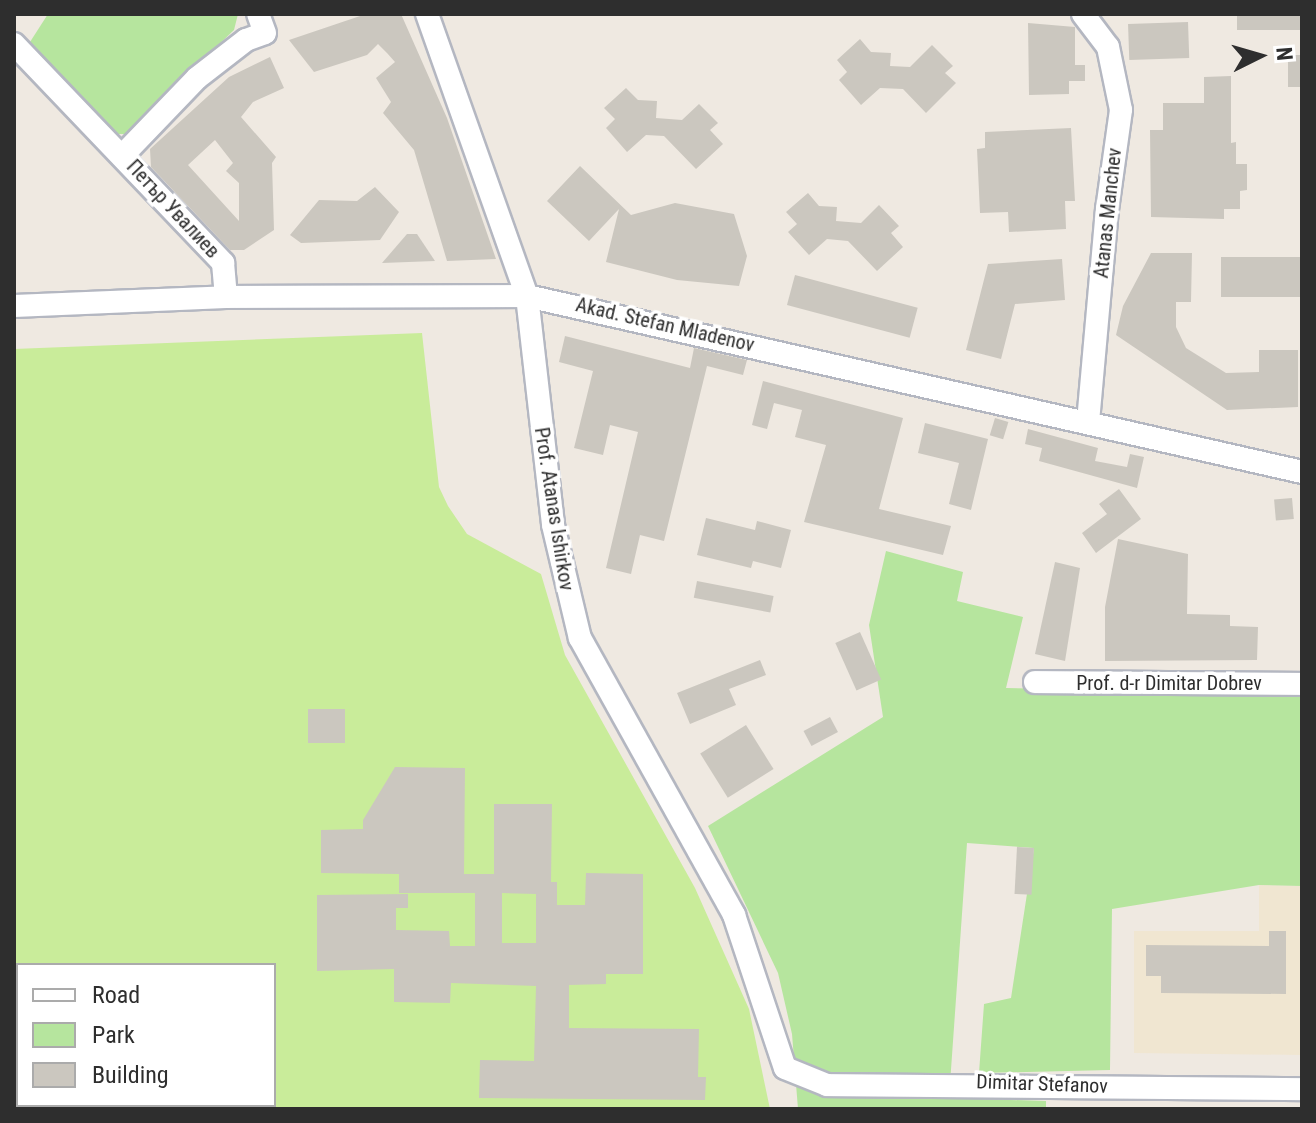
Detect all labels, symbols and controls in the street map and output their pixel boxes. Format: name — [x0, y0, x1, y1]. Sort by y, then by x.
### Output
north arrow — [1220, 16, 1300, 96]
text: N — [1271, 46, 1297, 62]
street label: Atanas Manchev — [1089, 147, 1127, 279]
street label: Петър Увалиев — [121, 155, 225, 263]
street label: Akad. Stefan Mladenov — [573, 293, 757, 357]
street label: Prof. Atanas Ishirkov — [529, 426, 579, 592]
street label: Prof. d-r Dimitar Dobrev — [1076, 671, 1262, 695]
legend — [16, 963, 276, 1107]
text: Road — [92, 981, 140, 1009]
text: Park — [92, 1021, 135, 1049]
text: Building — [92, 1061, 169, 1089]
street label: Dimitar Stefanov — [976, 1070, 1108, 1098]

